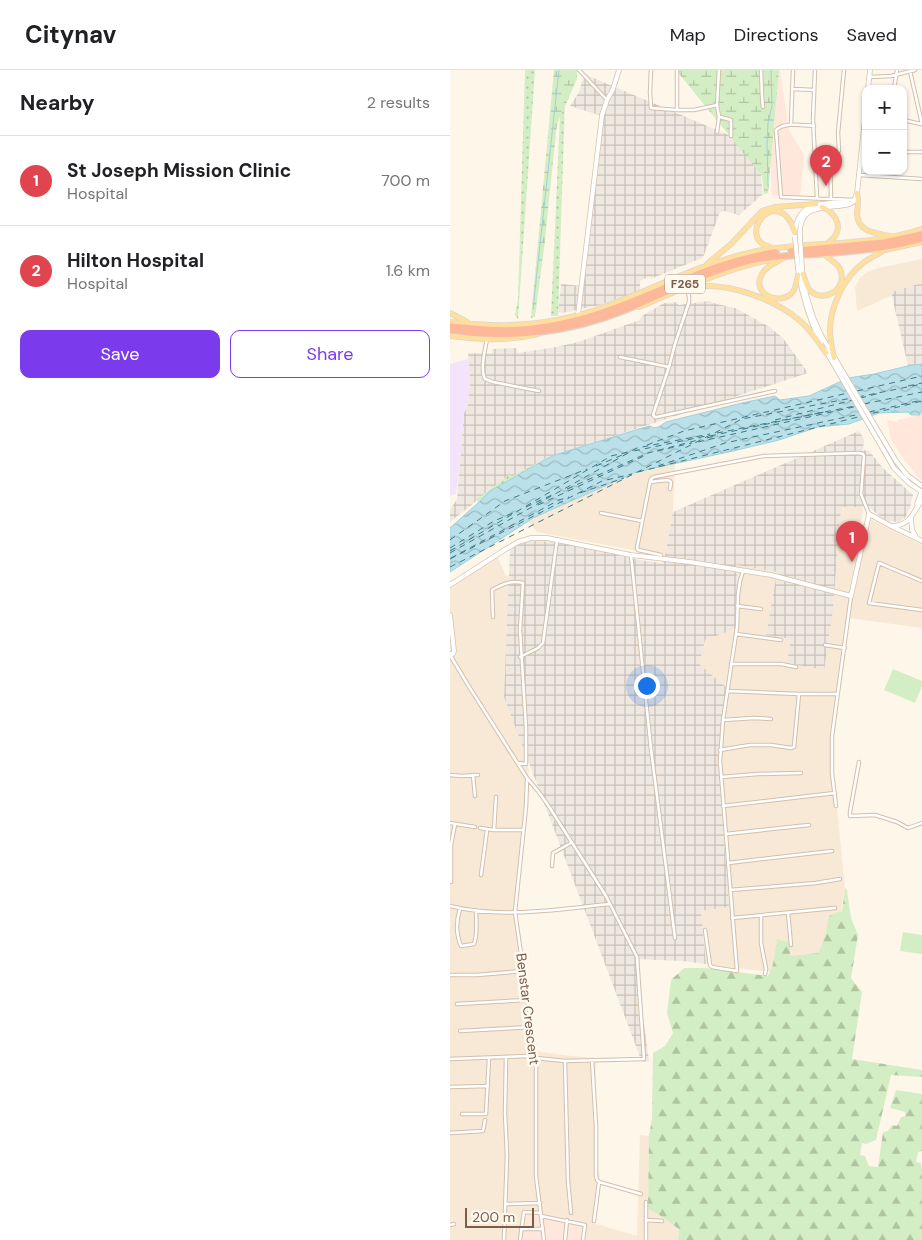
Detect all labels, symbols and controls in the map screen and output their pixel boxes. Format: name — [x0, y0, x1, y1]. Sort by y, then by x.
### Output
text: Citynav — [25, 19, 116, 50]
text: Map — [670, 23, 706, 47]
text: Directions — [734, 23, 819, 47]
text: Saved — [847, 23, 897, 47]
map controls — [862, 85, 907, 175]
button: + — [862, 85, 907, 130]
text: Nearby — [20, 89, 94, 117]
text: 2 results — [367, 92, 430, 113]
button: − — [862, 130, 907, 175]
pin: 2 — [810, 145, 842, 186]
text: St Joseph Mission Clinic — [67, 158, 291, 183]
text: 1 — [33, 170, 39, 191]
text: 700 m — [381, 170, 430, 191]
text: Hospital — [67, 183, 128, 204]
text: Hilton Hospital — [67, 248, 204, 273]
text: 2 — [31, 260, 41, 281]
text: 1.6 km — [386, 260, 430, 281]
text: Hospital — [67, 273, 128, 294]
road number: F265 — [665, 274, 705, 293]
button: Save — [20, 330, 220, 378]
button: Share — [230, 330, 430, 378]
pin: 1 — [836, 521, 868, 562]
your location — [634, 673, 660, 699]
street label: Benstar Crescent — [512, 952, 544, 1066]
scale bar — [465, 1205, 534, 1228]
text: 200 m — [472, 1208, 515, 1226]

